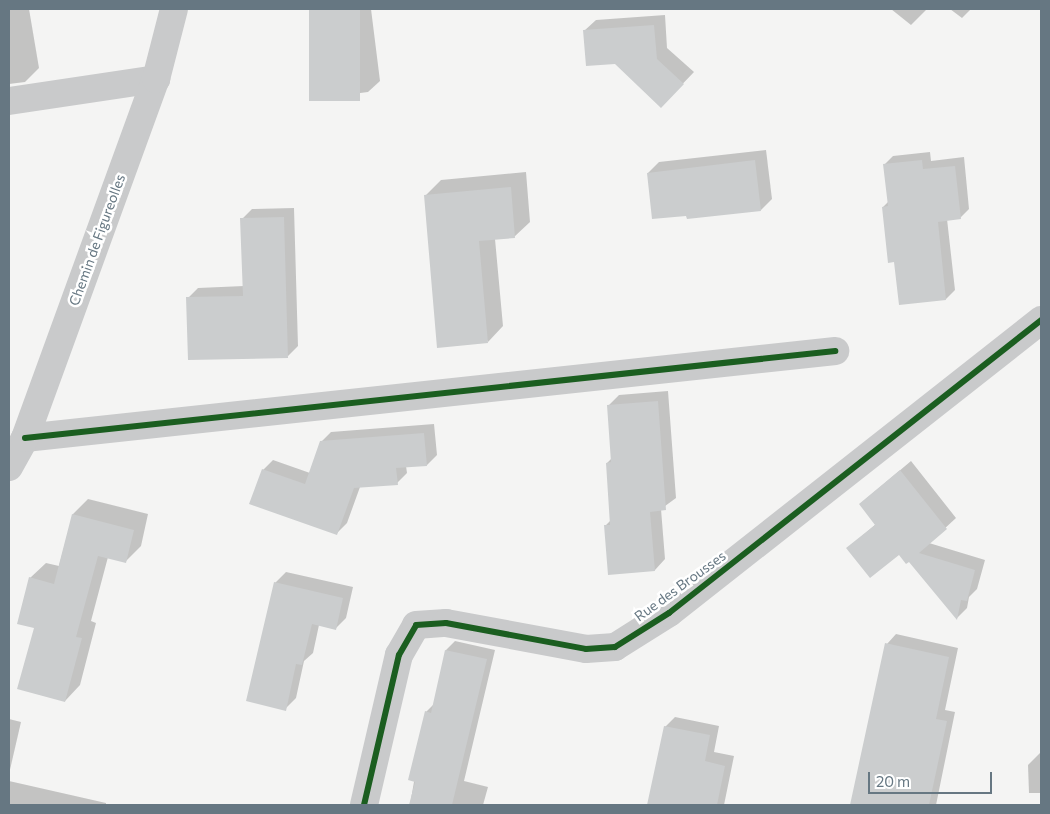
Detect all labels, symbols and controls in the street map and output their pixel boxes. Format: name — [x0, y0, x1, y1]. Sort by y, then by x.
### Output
street label: Chemin de Figureolles — [65, 172, 129, 308]
street label: Rue des Brousses — [631, 547, 729, 625]
scale bar — [870, 762, 994, 794]
text: 20 m — [876, 772, 910, 790]

